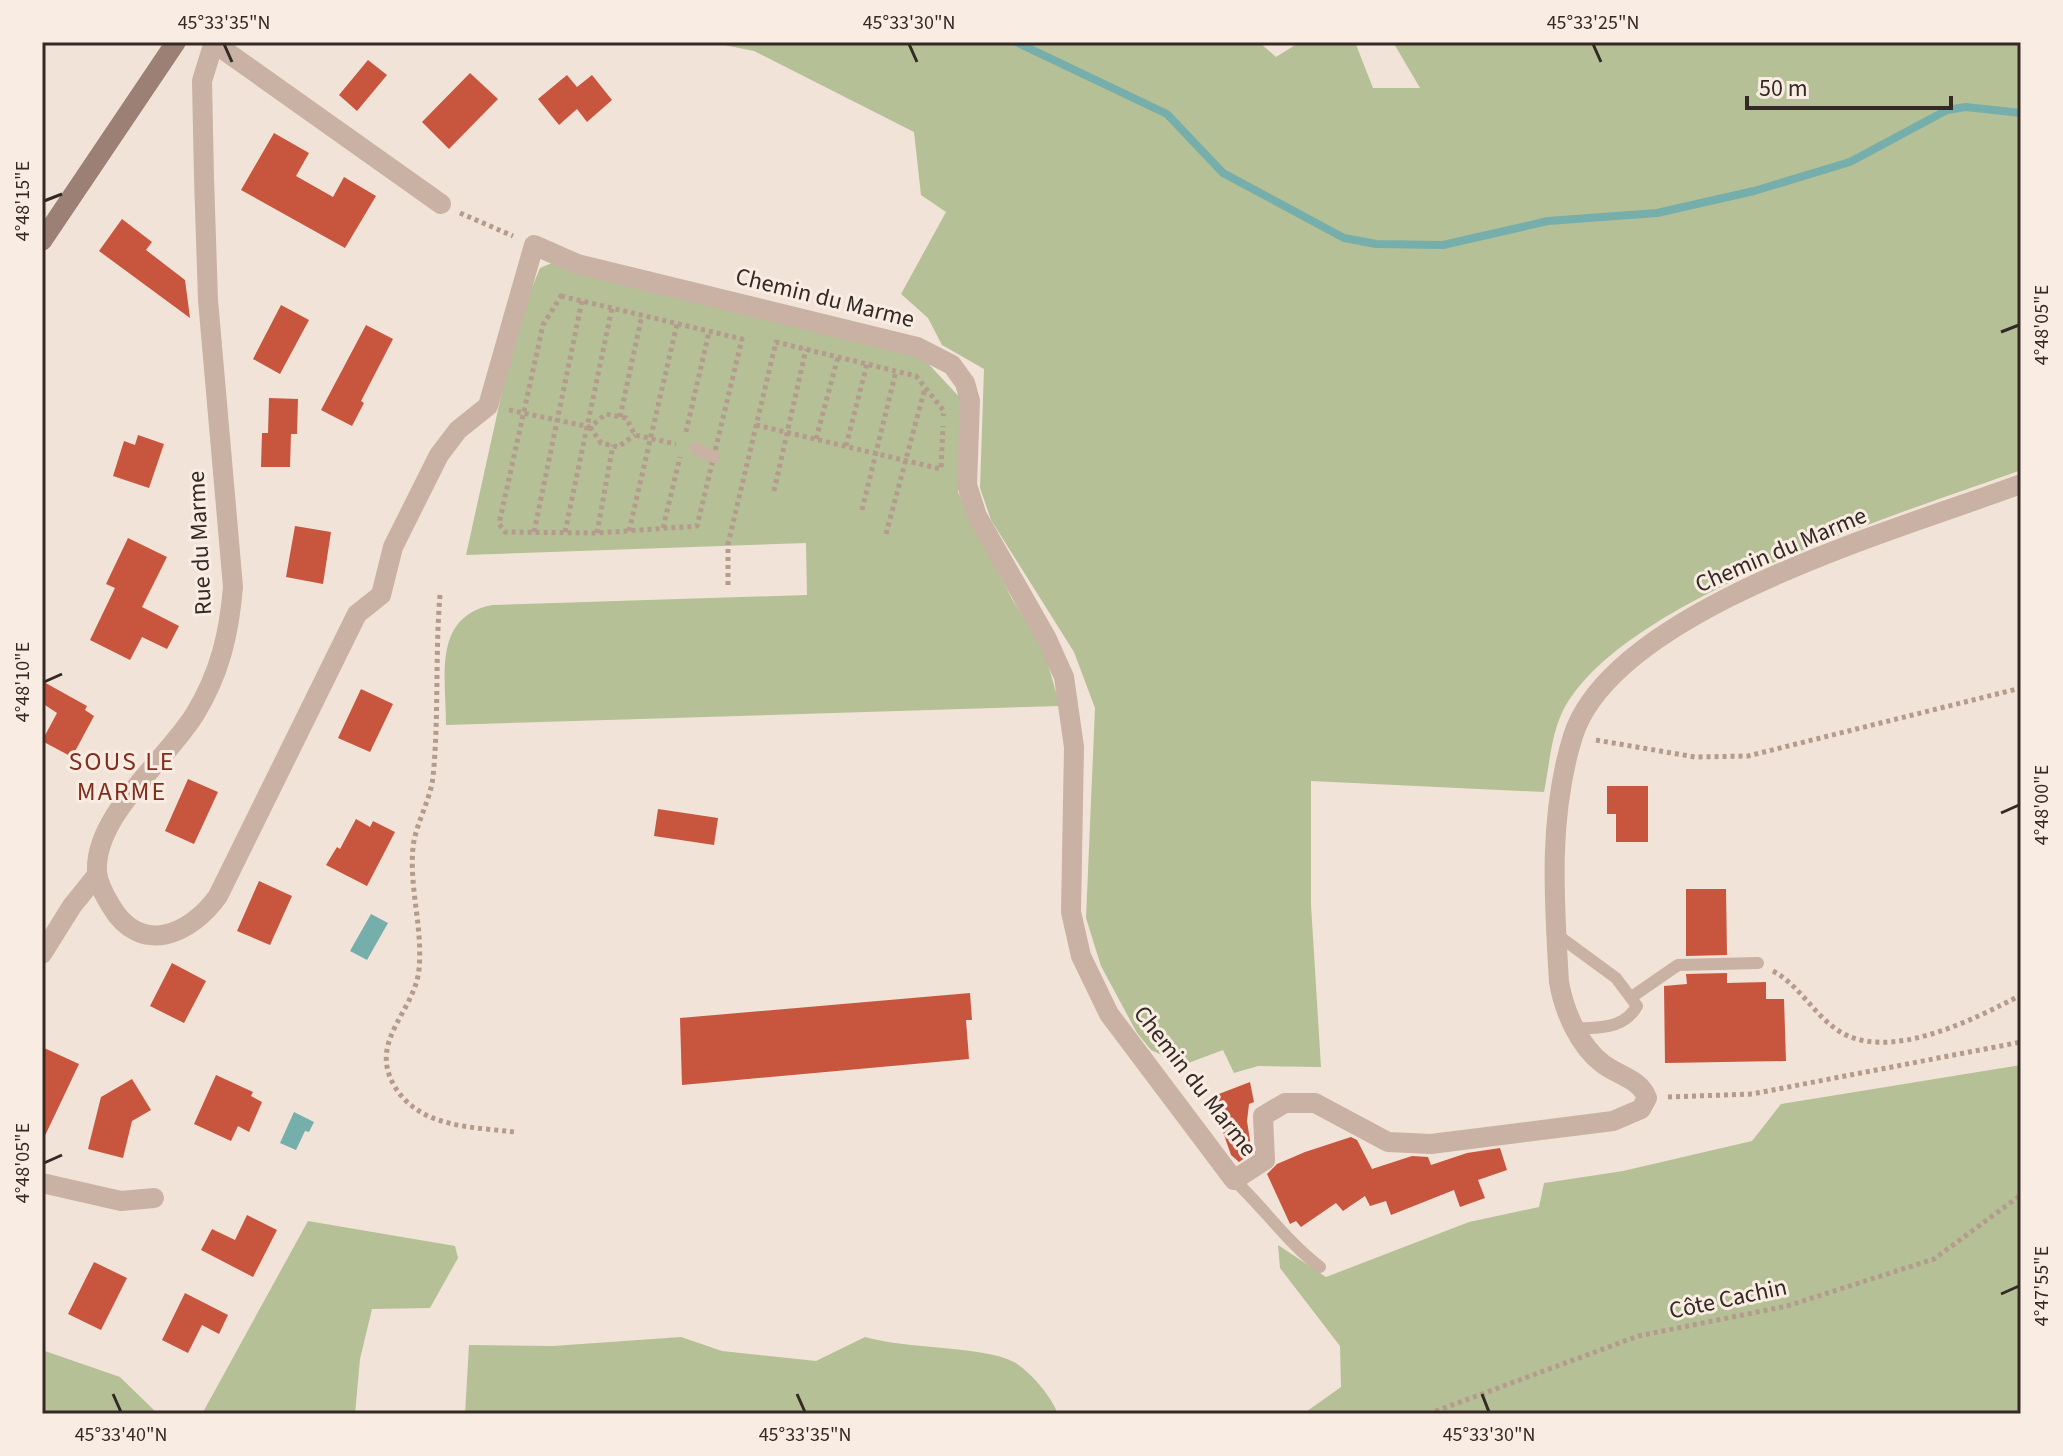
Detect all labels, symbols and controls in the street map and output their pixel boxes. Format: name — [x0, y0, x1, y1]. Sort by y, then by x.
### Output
text: 45°33'35"N — [178, 9, 270, 37]
text: 45°33'30"N — [863, 9, 955, 37]
text: 45°33'25"N — [1547, 9, 1639, 37]
scale bar — [1747, 60, 1951, 110]
text: 50 m — [1759, 71, 1808, 106]
text: 4°48'15"E — [9, 161, 37, 241]
street label: Chemin du Marme — [732, 259, 918, 337]
text: 4°48'05"E — [2028, 285, 2056, 365]
street label: Rue du Marme — [179, 470, 221, 616]
street label: Chemin du Marme — [1690, 498, 1872, 602]
text: 4°48'10"E — [9, 642, 37, 722]
district label: SOUS LE MARME — [68, 743, 176, 810]
text: 4°48'00"E — [2028, 765, 2056, 845]
street label: Chemin du Marme — [1125, 998, 1265, 1164]
text: 4°48'05"E — [9, 1123, 37, 1203]
text: 4°47'55"E — [2028, 1246, 2056, 1326]
street label: Côte Cachin — [1666, 1269, 1790, 1329]
text: 45°33'40"N — [75, 1421, 167, 1449]
text: 45°33'35"N — [759, 1421, 851, 1449]
text: 45°33'30"N — [1443, 1421, 1535, 1449]

